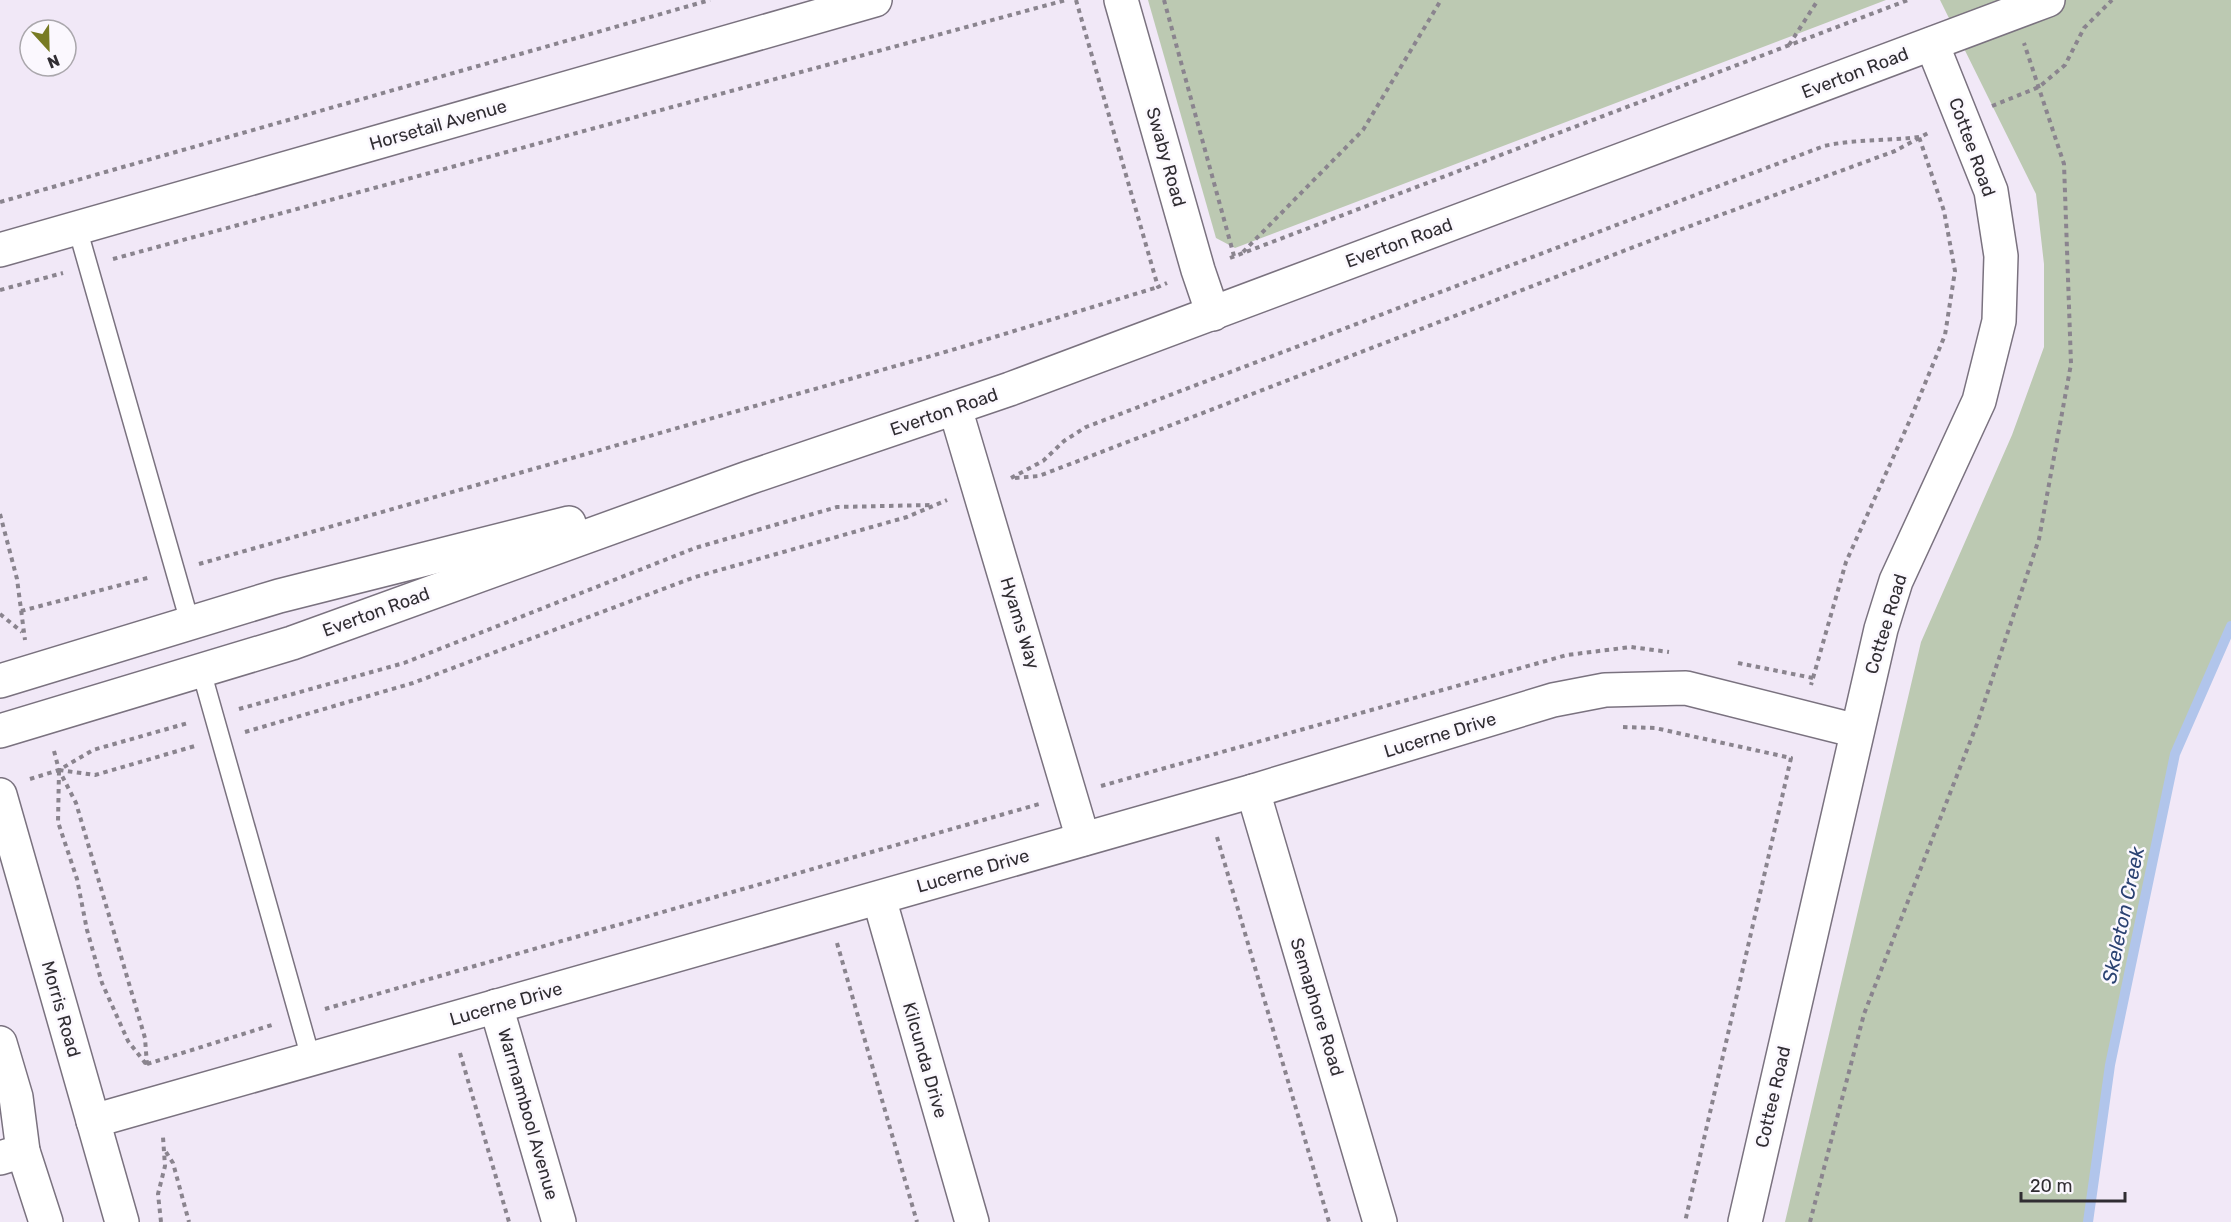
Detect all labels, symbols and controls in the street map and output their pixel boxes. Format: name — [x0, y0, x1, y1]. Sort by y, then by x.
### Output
north arrow — [18, 18, 78, 78]
street label: Everton Road — [1799, 43, 1911, 103]
text: N — [45, 50, 62, 72]
street label: Horsetail Avenue — [367, 95, 509, 155]
street label: Cottee Road — [1944, 95, 2000, 199]
street label: Swaby Road — [1141, 105, 1191, 209]
street label: Everton Road — [1342, 213, 1456, 273]
street label: Everton Road — [887, 383, 1001, 441]
street label: Cottee Road — [1860, 571, 1912, 677]
street label: Hyams Way — [996, 574, 1044, 672]
street label: Everton Road — [319, 582, 433, 642]
street label: Lucerne Drive — [1381, 707, 1499, 763]
street label: Lucerne Drive — [914, 844, 1032, 898]
water label: Skeleton Creek — [2097, 844, 2149, 985]
street label: Semaphore Road — [1286, 935, 1348, 1079]
street label: Morris Road — [37, 958, 85, 1060]
street label: Lucerne Drive — [447, 977, 565, 1031]
street label: Kilcunda Drive — [898, 999, 952, 1121]
street label: Warrnambool Avenue — [493, 1026, 563, 1202]
street label: Cottee Road — [1751, 1044, 1795, 1150]
scale bar — [2021, 1165, 2124, 1203]
text: 20 m — [2030, 1175, 2072, 1197]

